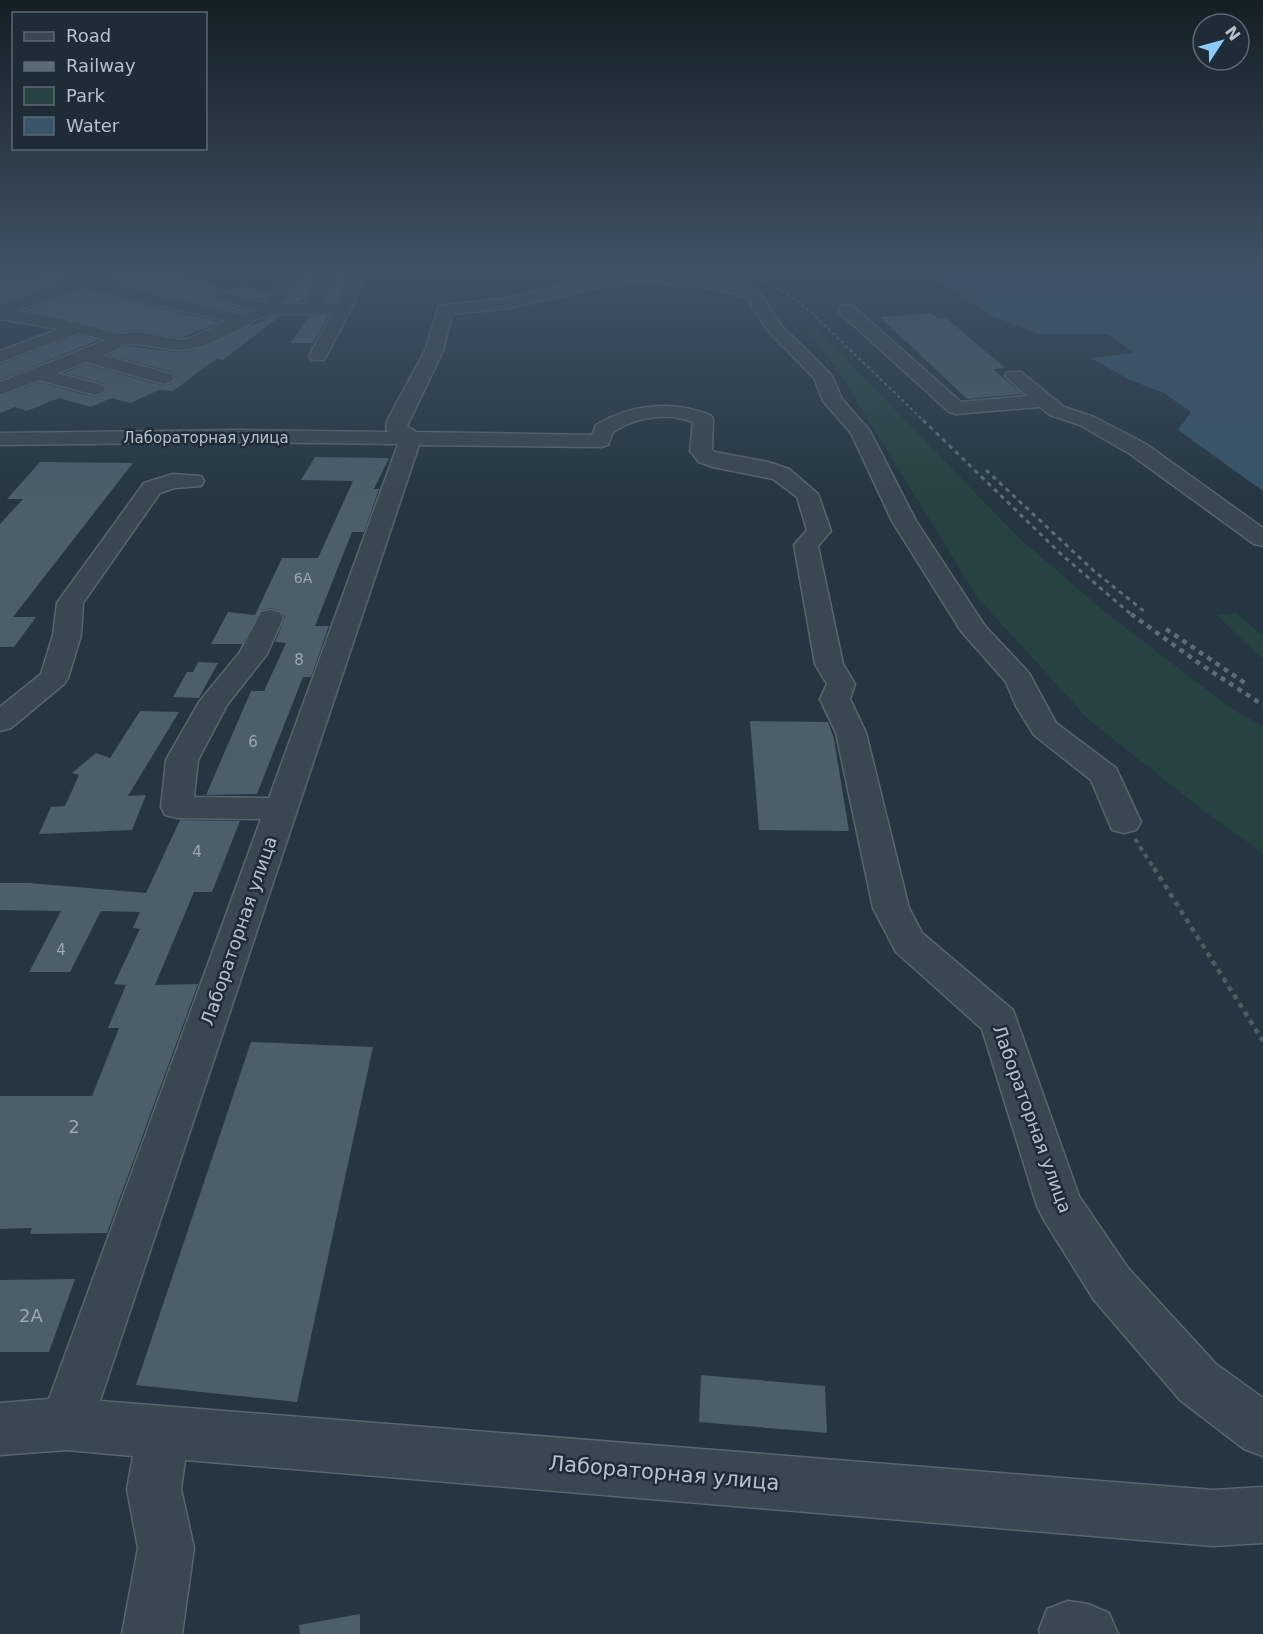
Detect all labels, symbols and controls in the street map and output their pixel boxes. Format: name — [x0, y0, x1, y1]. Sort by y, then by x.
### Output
legend — [12, 12, 207, 150]
north arrow — [1191, 12, 1251, 72]
text: N — [1221, 22, 1244, 44]
text: Road — [66, 25, 111, 46]
text: Railway — [66, 55, 136, 76]
text: Park — [66, 85, 105, 106]
text: Water — [66, 115, 120, 136]
street label: Лабораторная улица — [123, 429, 289, 447]
house number: 6А — [294, 570, 313, 586]
house number: 8 — [294, 651, 304, 669]
house number: 6 — [248, 733, 258, 751]
street label: Лабораторная улица — [196, 834, 281, 1028]
house number: 4 — [192, 843, 202, 861]
house number: 4 — [56, 941, 66, 959]
street label: Лабораторная улица — [989, 1022, 1076, 1216]
house number: 2 — [68, 1116, 80, 1137]
house number: 2А — [19, 1305, 44, 1326]
street label: Лабораторная улица — [548, 1451, 780, 1495]

